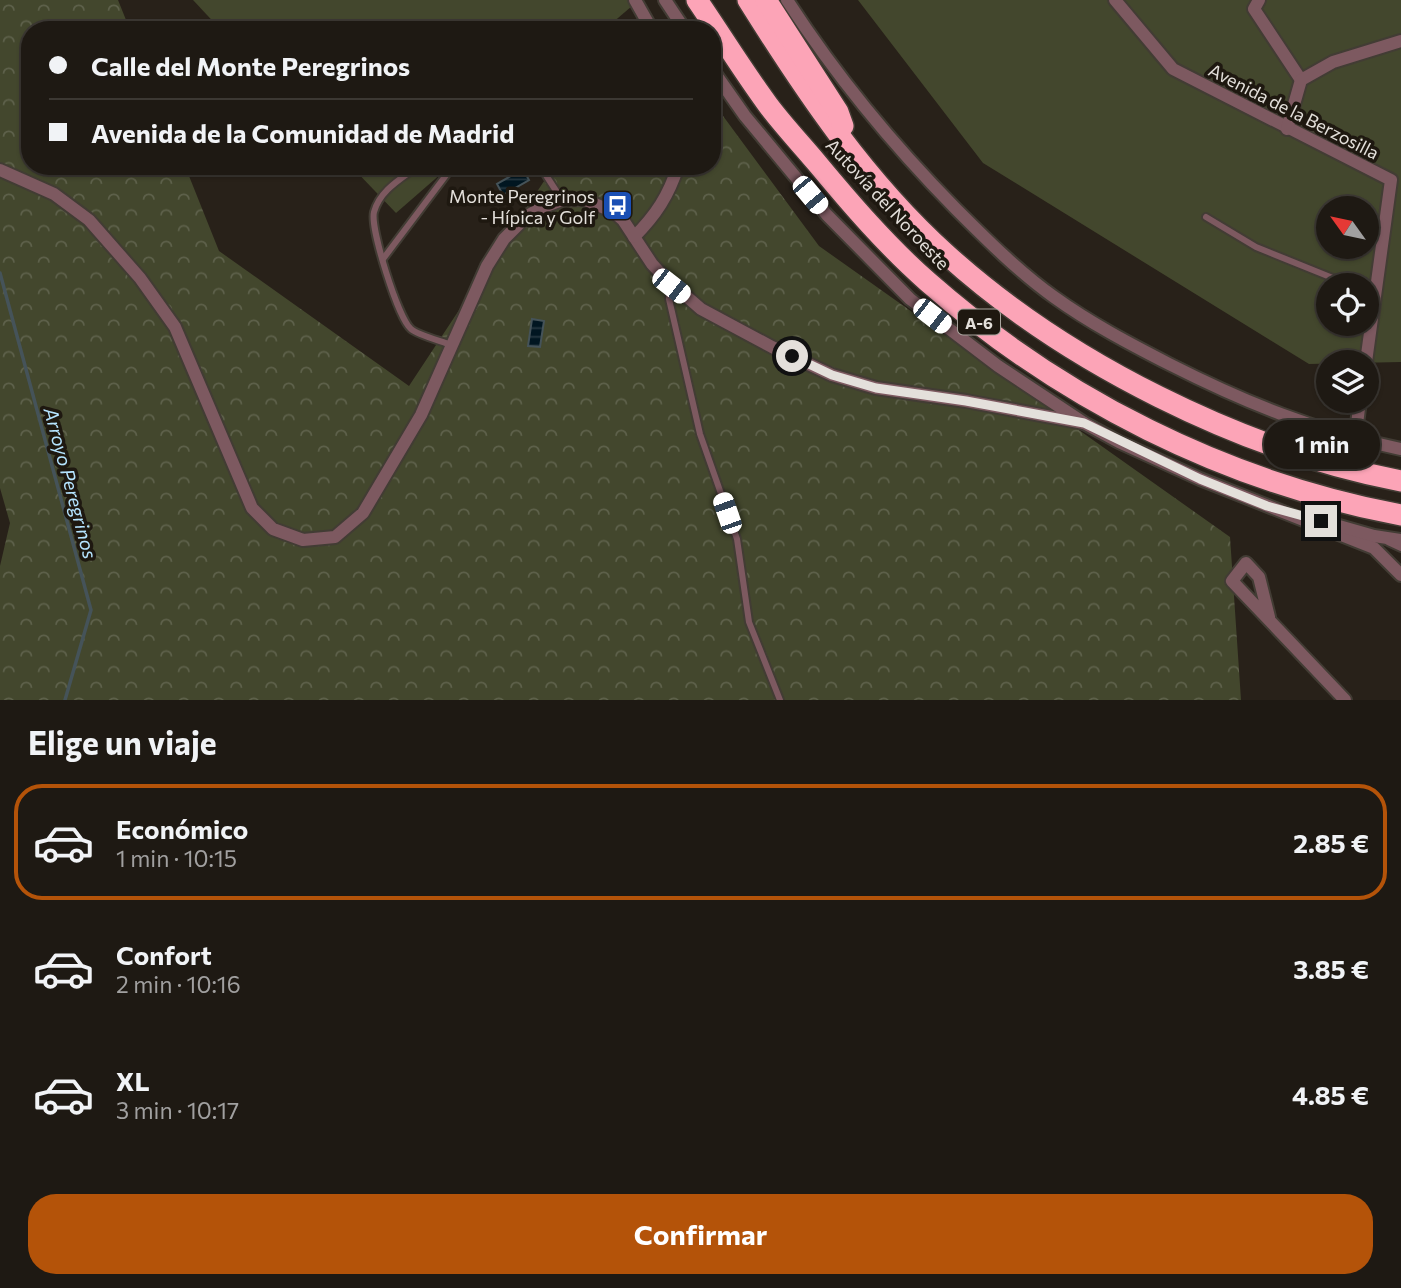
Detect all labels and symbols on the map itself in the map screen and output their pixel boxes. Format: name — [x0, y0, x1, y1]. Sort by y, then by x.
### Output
street label: Avenida de la Berzosilla — [1205, 58, 1383, 164]
street label: Autovía del Noroeste — [822, 134, 954, 274]
car — [789, 172, 832, 218]
place label: Monte Peregrinos - Hípica y Golf — [449, 185, 596, 228]
bus stop icon: Monte Peregrinos - Hípica y Golf — [601, 189, 635, 223]
north arrow — [1316, 196, 1379, 259]
car — [648, 265, 695, 307]
car — [909, 295, 956, 337]
road number: A-6 — [958, 310, 1000, 334]
route start — [776, 340, 808, 372]
water label: Arroyo Peregrinos — [39, 404, 102, 562]
callout: 1 min — [1263, 420, 1379, 468]
car — [711, 490, 744, 536]
route end — [1305, 505, 1337, 537]

